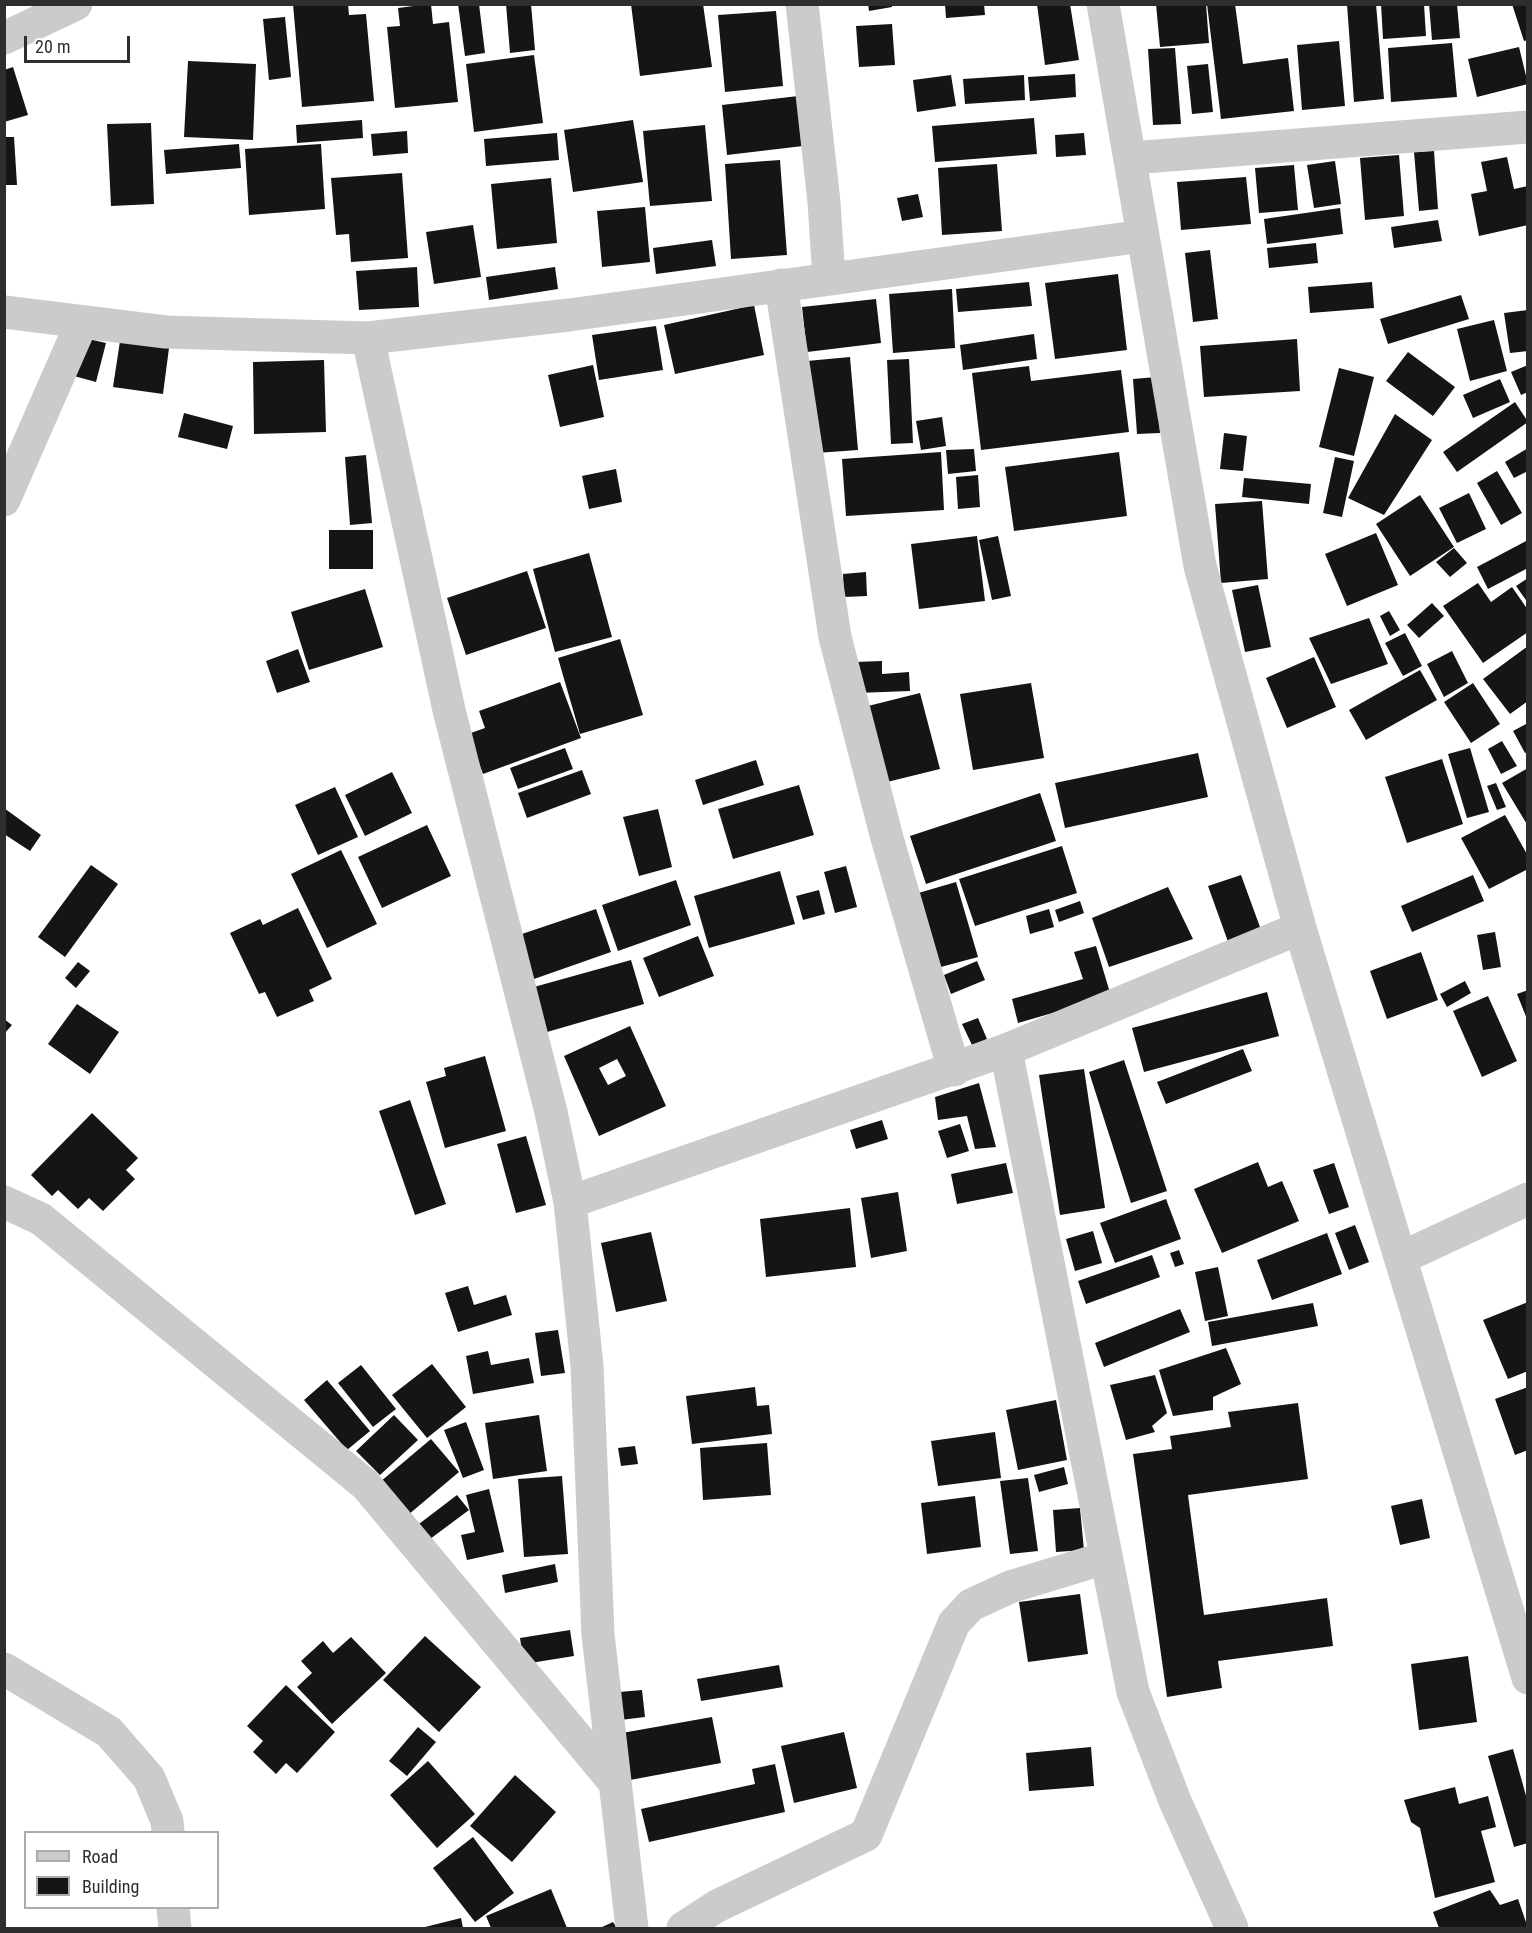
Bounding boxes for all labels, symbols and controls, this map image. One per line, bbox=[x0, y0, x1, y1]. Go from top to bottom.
scale bar bbox=[27, 24, 134, 62]
text: 20 m bbox=[35, 36, 70, 57]
legend bbox=[24, 1831, 219, 1909]
text: Road bbox=[82, 1846, 118, 1867]
text: Building bbox=[82, 1876, 139, 1897]

